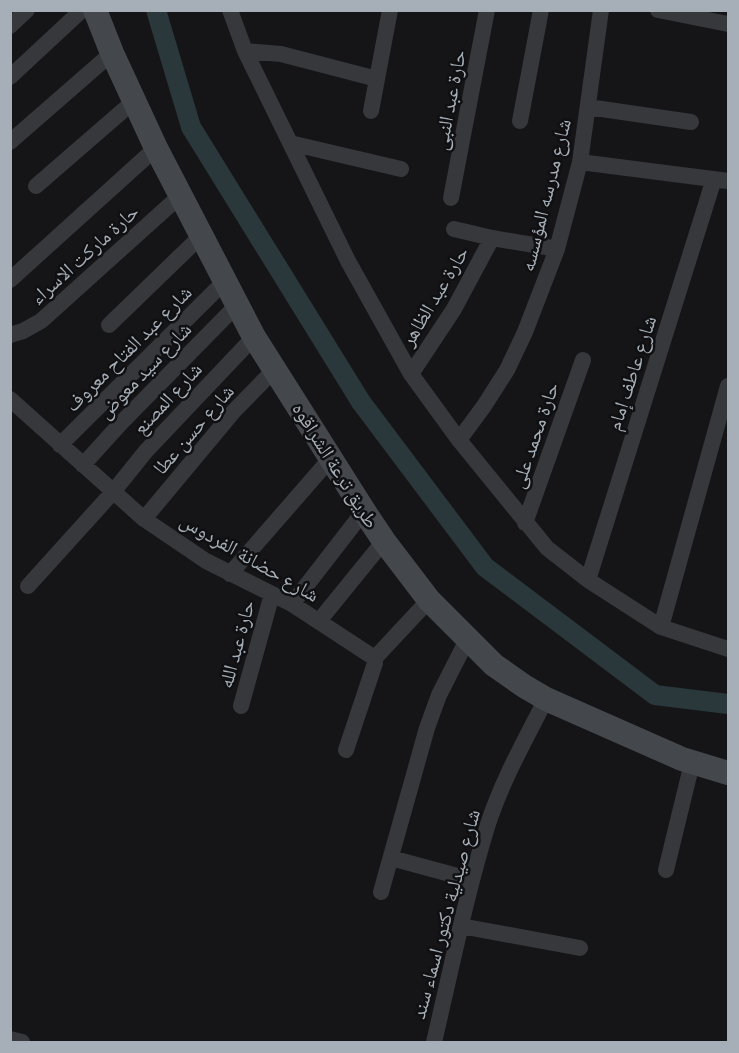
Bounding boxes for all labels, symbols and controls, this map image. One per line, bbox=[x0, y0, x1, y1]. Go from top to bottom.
street label: حارة عبد النبى bbox=[426, 47, 472, 152]
street label: شارع مدرسه المؤسسه bbox=[513, 116, 577, 274]
street label: حارة ماركت الاسراء bbox=[24, 198, 145, 310]
street label: حارة عبد الظاهر bbox=[393, 241, 475, 352]
street label: شارع عبد الفتاح معروف bbox=[59, 279, 197, 417]
street label: شارع عاطف إمام bbox=[600, 312, 663, 434]
street label: شارع سيد معوض bbox=[91, 316, 197, 424]
street label: شارع المصنع bbox=[126, 356, 208, 440]
street label: شارع حسن عطا bbox=[146, 378, 240, 480]
street label: حارة محمد على bbox=[503, 378, 565, 492]
street label: طريق ترعة الشراقوه bbox=[286, 397, 386, 533]
street label: شارع حضانة الفردوس bbox=[175, 506, 325, 608]
street label: حارة عبد الله bbox=[211, 597, 261, 691]
street label: شارع صيدلية دكتور اسماء سند bbox=[404, 806, 486, 1022]

